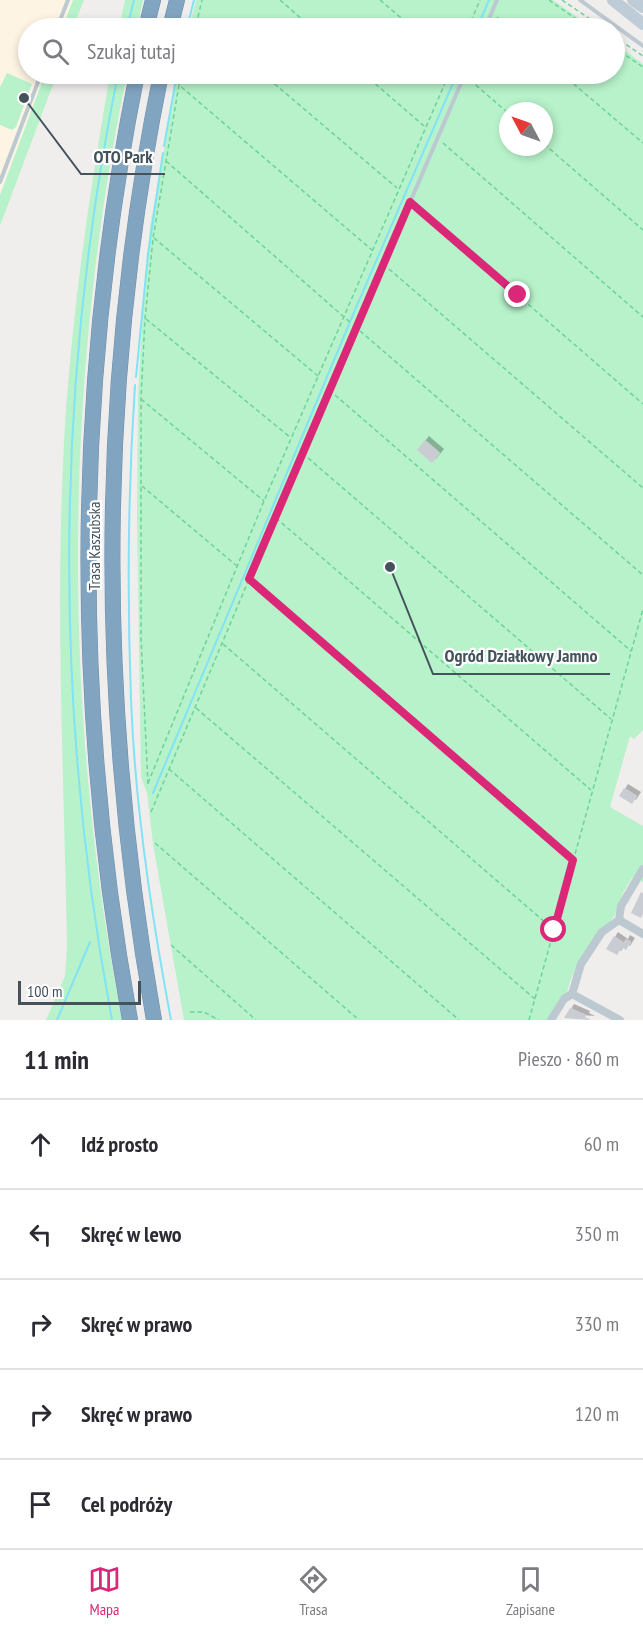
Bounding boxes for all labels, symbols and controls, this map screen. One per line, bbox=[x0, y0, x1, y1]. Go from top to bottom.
search box bbox=[18, 18, 625, 84]
icon: search bbox=[39, 35, 72, 68]
text: Szukaj tutaj bbox=[87, 37, 176, 65]
north arrow bbox=[499, 102, 553, 156]
callout: OTO Park bbox=[81, 138, 165, 174]
text: OTO Park bbox=[93, 145, 153, 168]
route end bbox=[504, 281, 530, 307]
street label: Trasa Kaszubska bbox=[84, 502, 104, 590]
callout: Ogród Działkowy Jamno bbox=[433, 638, 610, 674]
text: Ogród Działkowy Jamno bbox=[445, 644, 597, 667]
route start bbox=[540, 916, 566, 942]
scale bar bbox=[18, 978, 141, 1006]
text: 100 m bbox=[27, 981, 62, 1001]
text: 11 min bbox=[24, 1043, 89, 1076]
text: Pieszo · 860 m bbox=[518, 1046, 619, 1072]
icon: ahead bbox=[24, 1128, 57, 1161]
text: Idź prosto bbox=[81, 1130, 158, 1158]
text: 60 m bbox=[584, 1131, 619, 1157]
icon: left bbox=[24, 1218, 57, 1251]
text: Skręć w lewo bbox=[81, 1220, 182, 1248]
text: 350 m bbox=[575, 1221, 619, 1247]
icon: right bbox=[24, 1308, 57, 1341]
text: Skręć w prawo bbox=[81, 1310, 192, 1338]
text: 330 m bbox=[575, 1311, 619, 1337]
icon: right bbox=[24, 1398, 57, 1431]
text: Skręć w prawo bbox=[81, 1400, 192, 1428]
text: 120 m bbox=[575, 1401, 619, 1427]
icon: arrive bbox=[24, 1488, 57, 1521]
text: Cel podróży bbox=[81, 1490, 172, 1518]
tab: Mapa bbox=[88, 1563, 121, 1619]
tab: Trasa bbox=[297, 1563, 330, 1619]
tab: Zapisane bbox=[506, 1563, 555, 1619]

